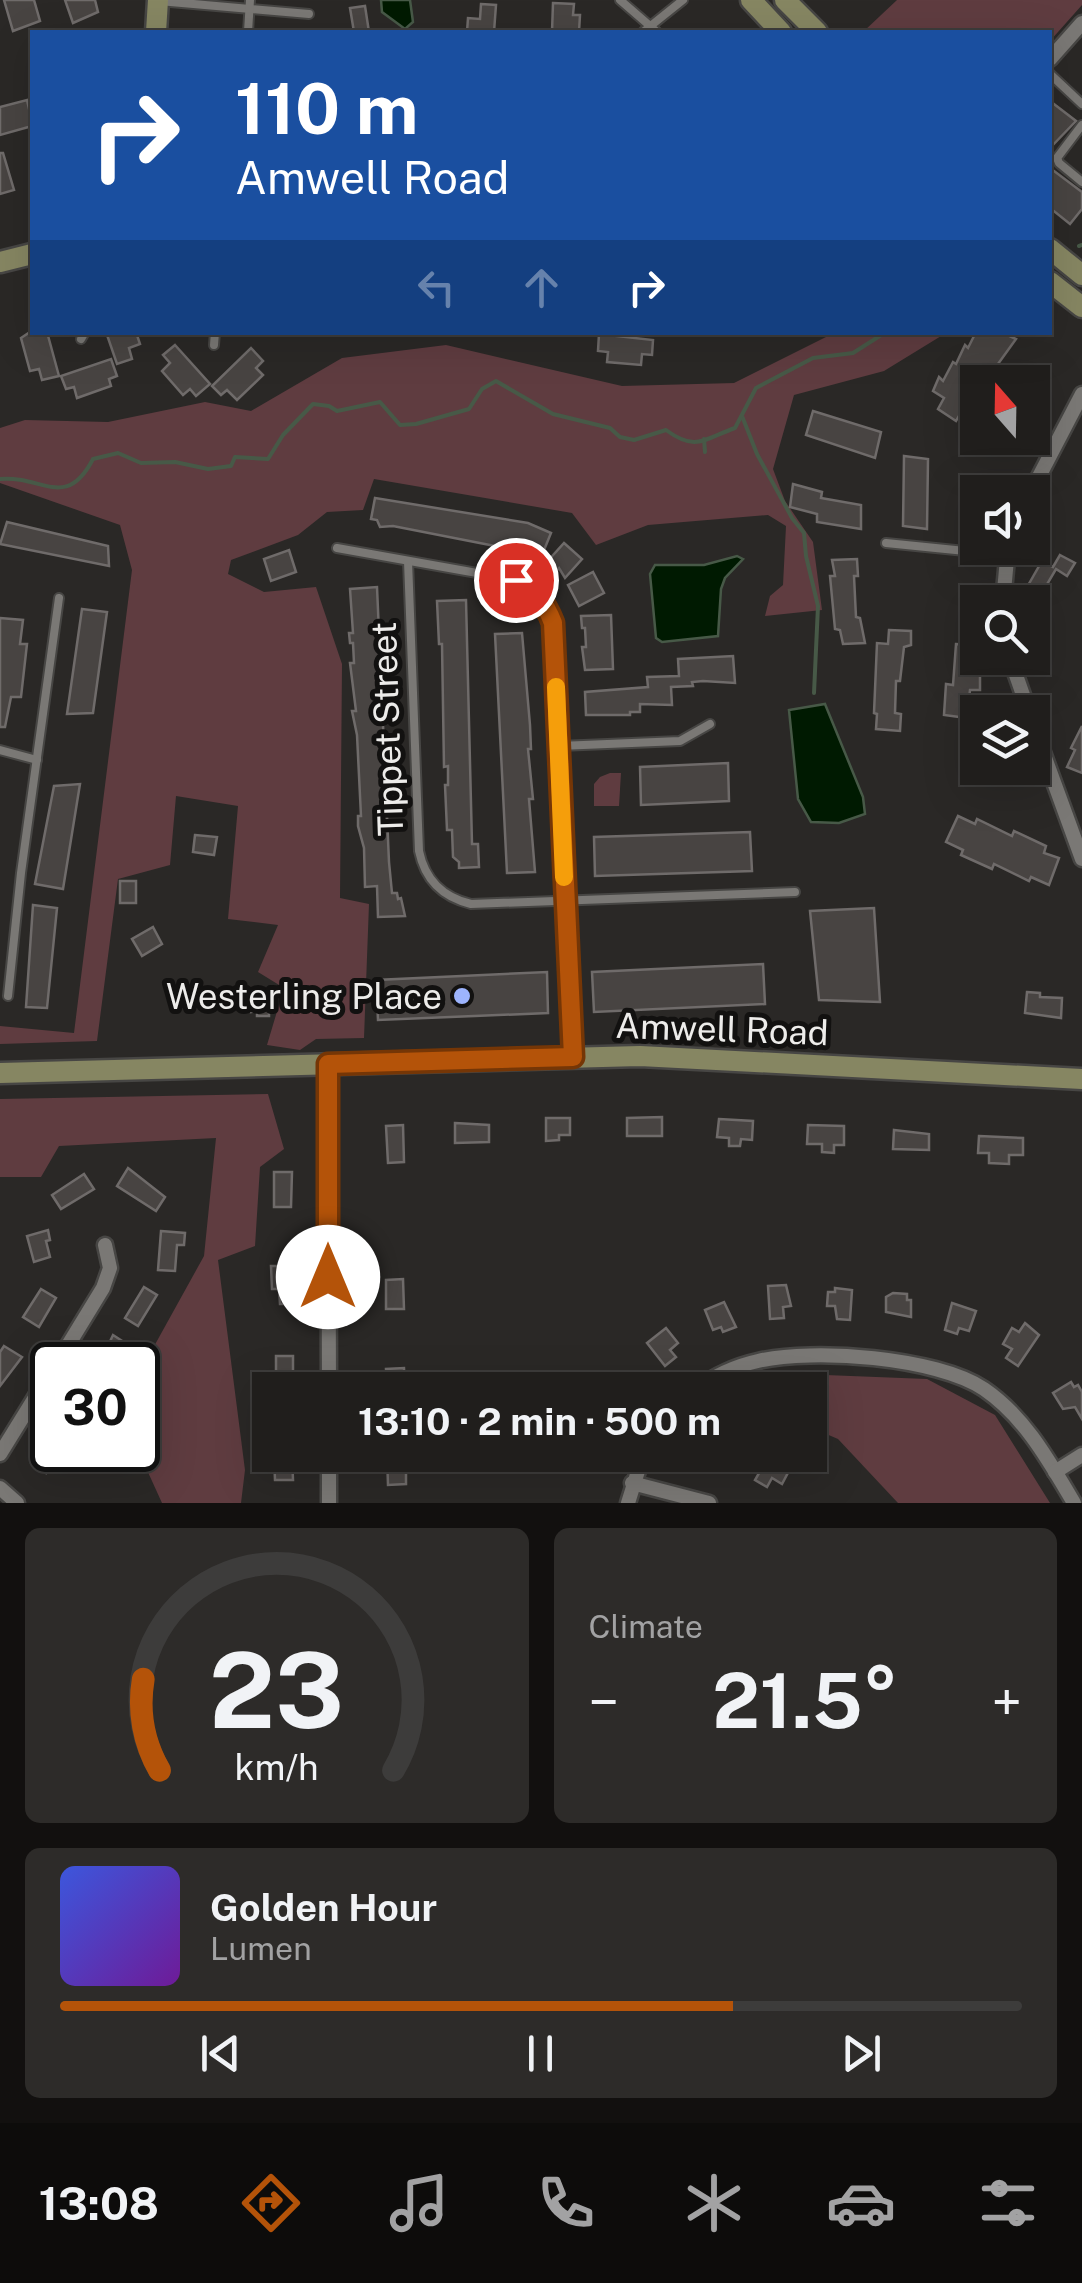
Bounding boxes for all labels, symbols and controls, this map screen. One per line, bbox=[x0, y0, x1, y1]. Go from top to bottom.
text: 110 m bbox=[235, 67, 419, 150]
icon: right bbox=[70, 70, 200, 200]
text: Amwell Road bbox=[235, 151, 509, 204]
icon: left bbox=[409, 260, 464, 315]
icon: ahead bbox=[514, 260, 569, 315]
icon: right bbox=[619, 260, 674, 315]
north arrow bbox=[960, 365, 1050, 455]
map controls bbox=[960, 365, 1050, 785]
button: sound bbox=[960, 475, 1050, 565]
pin bbox=[474, 538, 559, 623]
icon: arrive bbox=[489, 553, 544, 608]
button: search bbox=[960, 585, 1050, 675]
street label: Tippet Street bbox=[363, 621, 411, 837]
button: layers bbox=[960, 695, 1050, 785]
place label: Westerling Place bbox=[166, 976, 442, 1017]
marker: Westerling Place bbox=[451, 985, 473, 1007]
street label: Amwell Road bbox=[615, 1005, 829, 1053]
position arrow bbox=[276, 1225, 380, 1329]
speed limit sign: 30 bbox=[30, 1342, 160, 1472]
text: 13:10 · 2 min · 500 m bbox=[358, 1399, 721, 1444]
text: Climate bbox=[589, 1608, 703, 1645]
text: 23 bbox=[209, 1629, 344, 1751]
text: 21.5° bbox=[712, 1657, 898, 1745]
text: − bbox=[589, 1670, 619, 1734]
text: + bbox=[992, 1670, 1022, 1734]
text: km/h bbox=[235, 1746, 319, 1788]
text: Golden Hour bbox=[210, 1885, 437, 1930]
text: Lumen bbox=[210, 1930, 312, 1967]
icon: previous bbox=[193, 2026, 248, 2081]
icon: pause bbox=[513, 2026, 568, 2081]
icon: next bbox=[834, 2026, 889, 2081]
icon: directions bbox=[236, 2168, 306, 2238]
icon: music bbox=[384, 2168, 454, 2238]
icon: phone bbox=[531, 2168, 601, 2238]
icon: climate bbox=[679, 2168, 749, 2238]
icon: car bbox=[826, 2168, 896, 2238]
icon: filters bbox=[973, 2168, 1043, 2238]
text: 13:08 bbox=[39, 2177, 159, 2230]

